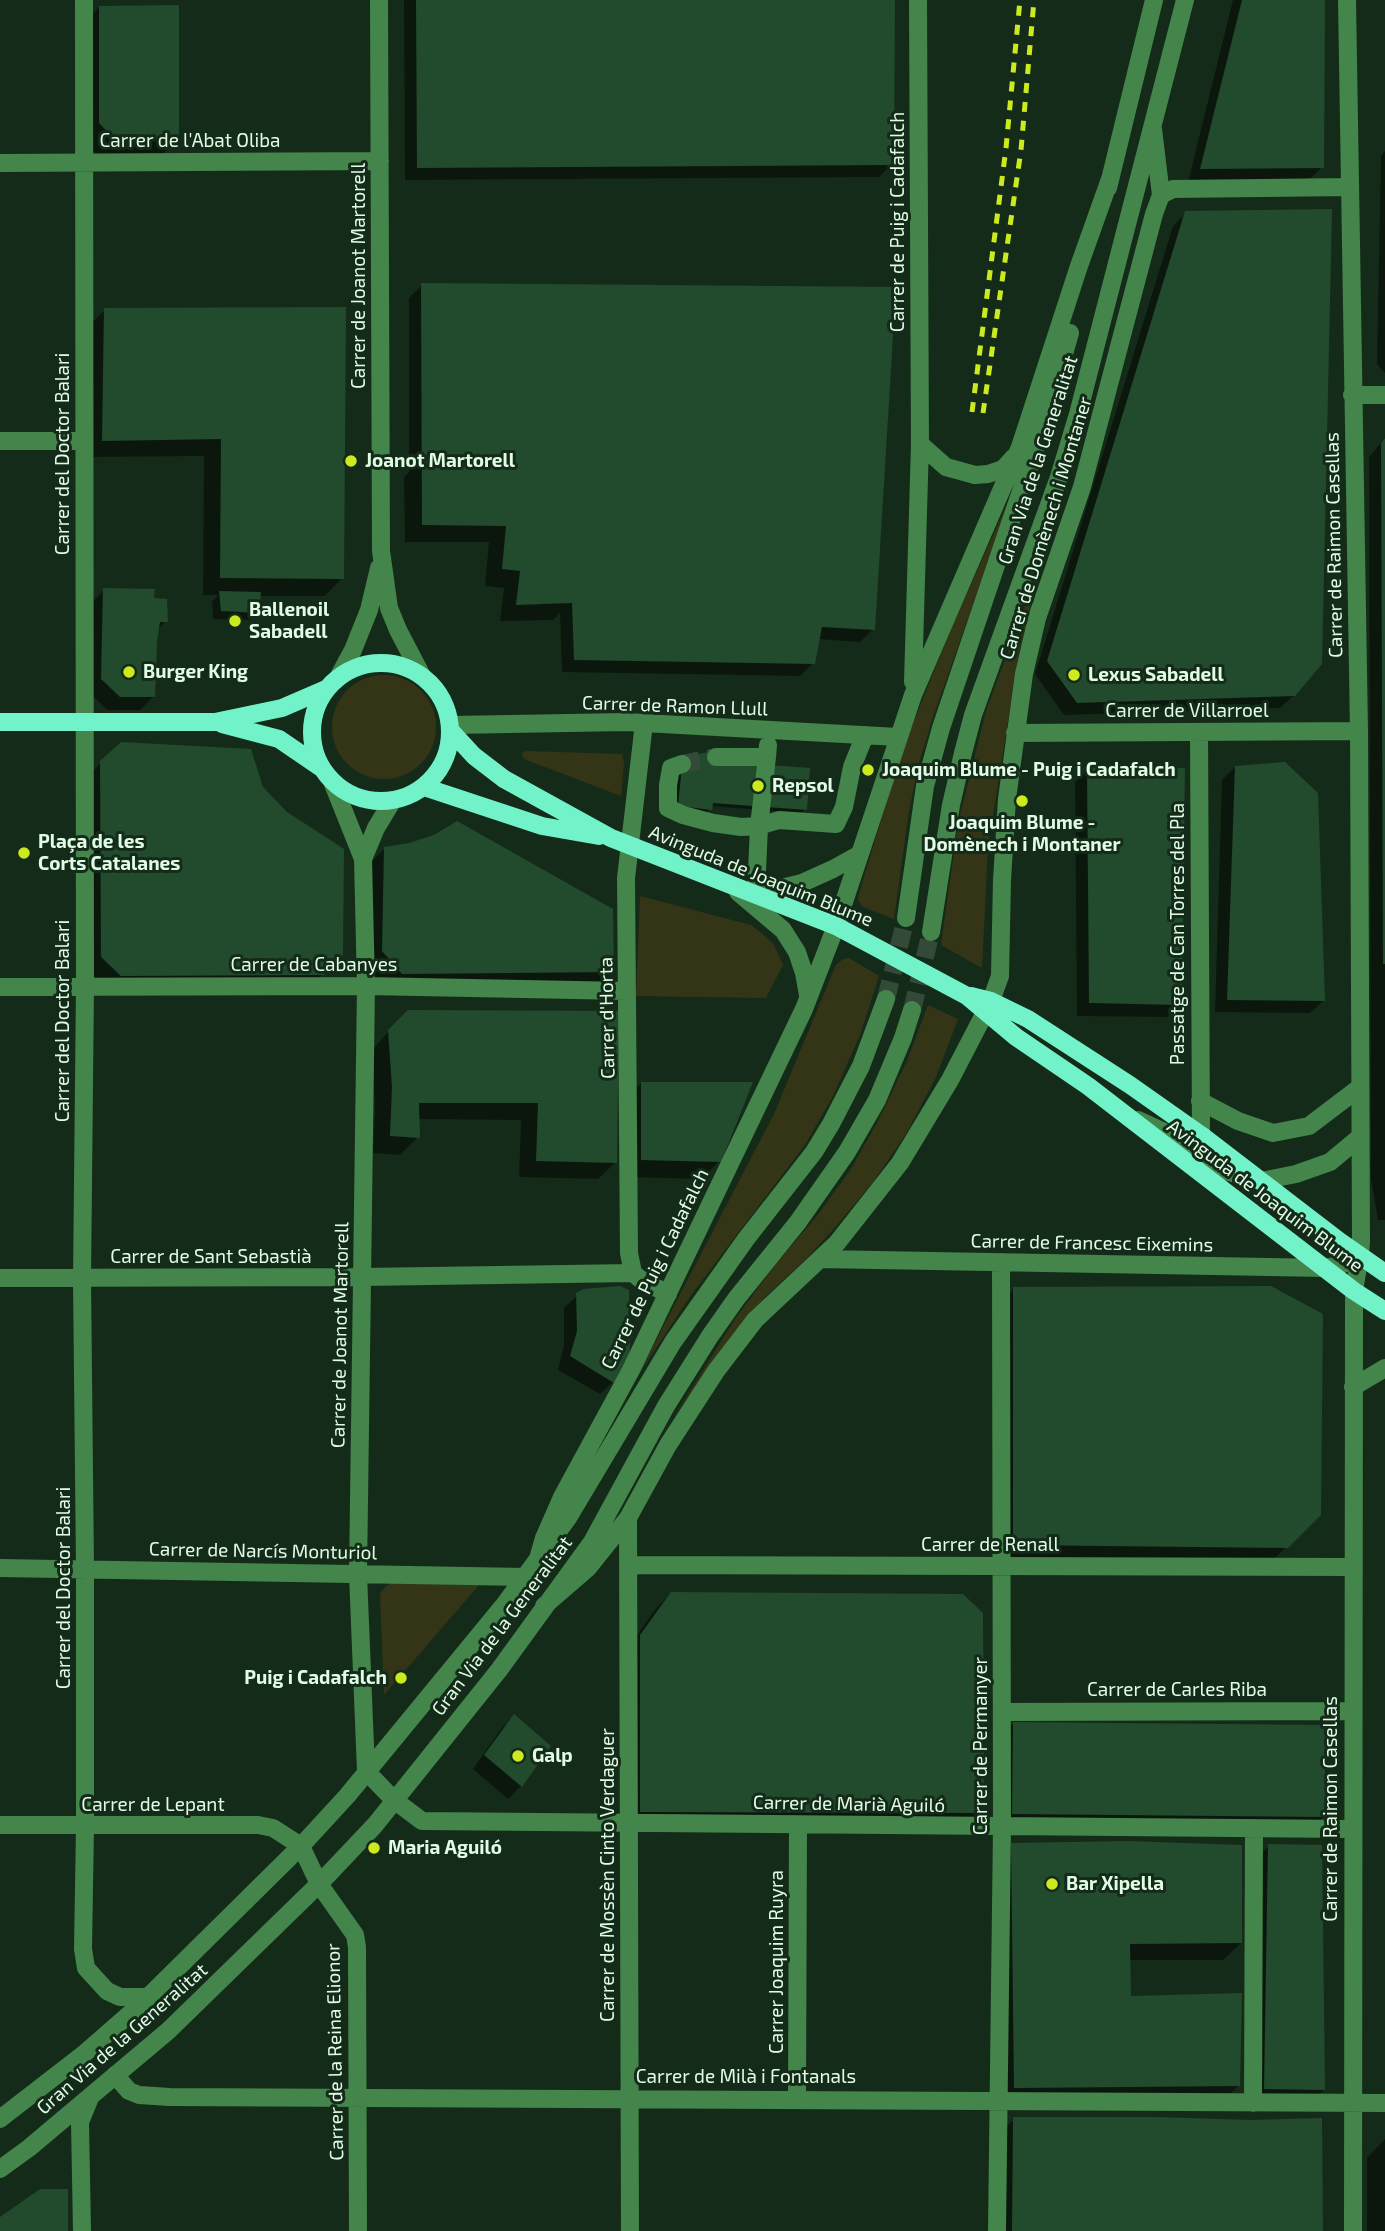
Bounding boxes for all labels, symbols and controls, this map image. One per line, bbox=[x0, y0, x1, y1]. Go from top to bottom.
street label: Carrer de Puig i Cadafalch bbox=[887, 112, 909, 332]
street label: Carrer de l'Abat Oliba bbox=[99, 130, 281, 152]
street label: Carrer de Joanot Martorell bbox=[348, 163, 370, 389]
street label: Carrer del Doctor Balari bbox=[52, 353, 74, 555]
street label: Gran Via de la Generalitat bbox=[993, 353, 1083, 567]
street label: Carrer de Domènech i Montaner bbox=[995, 394, 1097, 662]
street label: Carrer de Raimon Casellas bbox=[1321, 432, 1347, 658]
place label: Joanot Martorell bbox=[365, 450, 515, 472]
marker: Joanot Martorell bbox=[343, 453, 359, 469]
place label: Ballenoil Sabadell bbox=[249, 599, 329, 643]
marker: Ballenoil Sabadell bbox=[227, 613, 243, 629]
place label: Burger King bbox=[143, 661, 248, 683]
marker: Burger King bbox=[121, 664, 137, 680]
place label: Lexus Sabadell bbox=[1088, 664, 1224, 686]
marker: Lexus Sabadell bbox=[1066, 667, 1082, 683]
street label: Carrer de Ramon Llull bbox=[582, 691, 768, 721]
street label: Carrer de Villarroel bbox=[1105, 700, 1269, 722]
place label: Joaquim Blume - Puig i Cadafalch bbox=[882, 759, 1176, 781]
marker: Joaquim Blume - Puig i Cadafalch bbox=[860, 762, 876, 778]
place label: Repsol bbox=[772, 775, 834, 797]
marker: Repsol bbox=[750, 778, 766, 794]
marker: Joaquim Blume - Domènech i Montaner bbox=[1014, 793, 1030, 809]
street label: Passatge de Can Torres del Pla bbox=[1167, 803, 1189, 1065]
place label: Joaquim Blume - Domènech i Montaner bbox=[923, 812, 1121, 856]
street label: Avinguda de Joaquim Blume bbox=[646, 821, 876, 931]
place label: Plaça de les Corts Catalanes bbox=[38, 831, 180, 875]
marker: Plaça de les Corts Catalanes bbox=[16, 845, 32, 861]
street label: Carrer del Doctor Balari bbox=[52, 920, 74, 1122]
street label: Carrer de Cabanyes bbox=[231, 954, 397, 976]
street label: Carrer d'Horta bbox=[595, 957, 619, 1079]
street label: Avinguda de Joaquim Blume bbox=[1162, 1115, 1368, 1277]
street label: Carrer de Puig i Cadafalch bbox=[596, 1165, 714, 1373]
street label: Carrer de Joanot Martorell bbox=[327, 1222, 353, 1448]
street label: Carrer de Francesc Eixemins bbox=[971, 1229, 1213, 1257]
street label: Carrer de Sant Sebastià bbox=[110, 1246, 312, 1268]
street label: Carrer del Doctor Balari bbox=[53, 1487, 75, 1689]
street label: Gran Via de la Generalitat bbox=[427, 1532, 577, 1720]
street label: Carrer de Renall bbox=[921, 1534, 1059, 1556]
street label: Carrer de Narcís Monturiol bbox=[149, 1538, 377, 1564]
street label: Carrer de Permanyer bbox=[970, 1657, 992, 1835]
place label: Puig i Cadafalch bbox=[244, 1667, 387, 1689]
marker: Puig i Cadafalch bbox=[393, 1670, 409, 1686]
street label: Carrer de Carles Riba bbox=[1087, 1679, 1267, 1701]
street label: Carrer de Raimon Casellas bbox=[1320, 1696, 1342, 1922]
street label: Carrer de Mossèn Cinto Verdaguer bbox=[597, 1728, 619, 2022]
place label: Galp bbox=[532, 1745, 573, 1767]
marker: Galp bbox=[510, 1748, 526, 1764]
street label: Carrer de Marià Aguiló bbox=[753, 1791, 945, 1817]
street label: Carrer de Lepant bbox=[81, 1794, 225, 1816]
place label: Maria Aguiló bbox=[388, 1837, 502, 1859]
marker: Maria Aguiló bbox=[366, 1840, 382, 1856]
street label: Carrer Joaquim Ruyra bbox=[766, 1870, 788, 2054]
place label: Bar Xipella bbox=[1066, 1873, 1164, 1895]
marker: Bar Xipella bbox=[1044, 1876, 1060, 1892]
street label: Carrer de la Reina Elionor bbox=[322, 1943, 348, 2161]
street label: Gran Via de la Generalitat bbox=[32, 1959, 212, 2119]
street label: Carrer de Milà i Fontanals bbox=[636, 2066, 856, 2088]

